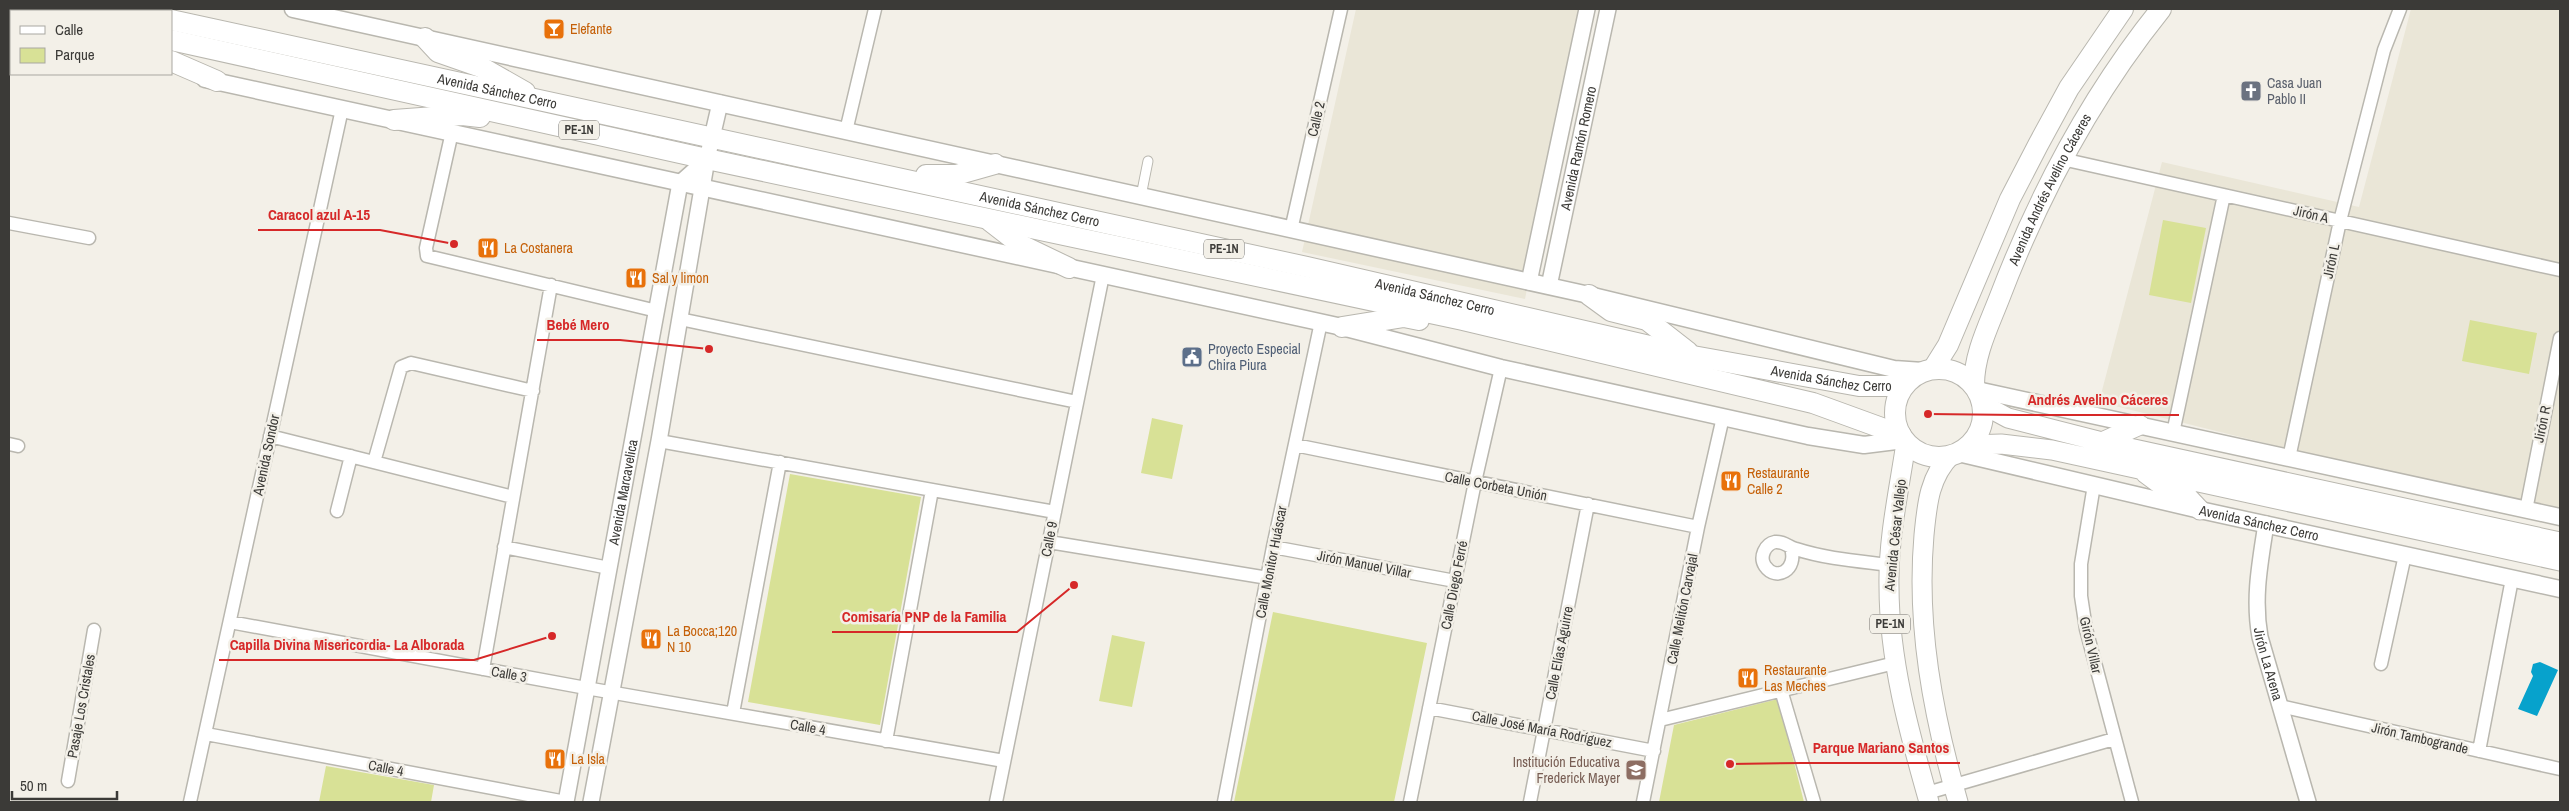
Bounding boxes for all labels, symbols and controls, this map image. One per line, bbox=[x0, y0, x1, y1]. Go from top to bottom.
legend bbox=[10, 10, 172, 75]
bar icon: Elefante bbox=[542, 17, 566, 41]
text: Calle bbox=[55, 19, 83, 40]
place label: Elefante bbox=[570, 20, 612, 38]
text: Parque bbox=[55, 44, 95, 65]
street label: Avenida Sánchez Cerro bbox=[435, 69, 559, 113]
place label: Casa Juan Pablo II bbox=[2267, 74, 2322, 108]
church icon: Casa Juan Pablo II bbox=[2239, 79, 2263, 103]
street label: Avenida Ramón Romero bbox=[1556, 84, 1600, 213]
street label: Calle 2 bbox=[1303, 100, 1329, 138]
street label: Avenida Andrés Avelino Cáceres bbox=[2004, 110, 2095, 269]
road number: PE-1N bbox=[559, 120, 599, 140]
street label: Avenida Sánchez Cerro bbox=[977, 187, 1101, 231]
callout: Caracol azul A-15 bbox=[258, 200, 380, 230]
street label: Jirón A bbox=[2292, 201, 2331, 227]
text: Caracol azul A-15 bbox=[268, 204, 370, 225]
restaurant icon: La Costanera bbox=[476, 236, 500, 260]
place label: La Costanera bbox=[504, 239, 574, 257]
road number: PE-1N bbox=[1204, 240, 1244, 258]
street label: Jirón L bbox=[2319, 241, 2344, 280]
restaurant icon: Sal y limon bbox=[624, 266, 648, 290]
place label: Sal y limon bbox=[652, 269, 709, 287]
street label: Avenida Sánchez Cerro bbox=[1373, 274, 1496, 319]
callout: Bebé Mero bbox=[537, 310, 620, 340]
text: Bebé Mero bbox=[547, 314, 609, 335]
place label: Proyecto Especial Chira Piura bbox=[1208, 340, 1301, 374]
public building icon: Proyecto Especial Chira Piura bbox=[1180, 345, 1204, 369]
street label: Avenida Sánchez Cerro bbox=[1769, 361, 1892, 395]
callout: Andrés Avelino Cáceres bbox=[2018, 385, 2179, 415]
text: Andrés Avelino Cáceres bbox=[2028, 389, 2168, 410]
street label: Jirón R bbox=[2529, 404, 2555, 444]
street label: Avenida Sondor bbox=[248, 413, 283, 498]
street label: Avenida Marcavelica bbox=[604, 437, 642, 548]
place label: Restaurante Calle 2 bbox=[1747, 464, 1810, 498]
street label: Calle Corbeta Unión bbox=[1443, 467, 1549, 505]
restaurant icon: Restaurante Calle 2 bbox=[1719, 469, 1743, 493]
street label: Avenida César Vallejo bbox=[1880, 478, 1910, 593]
street label: Avenida Sánchez Cerro bbox=[2197, 501, 2320, 545]
street label: Calle Monitor Huáscar bbox=[1251, 504, 1291, 620]
street label: Calle 9 bbox=[1037, 520, 1061, 558]
street label: Calle Diego Ferré bbox=[1437, 539, 1471, 631]
street label: Jirón Manuel Villar bbox=[1315, 546, 1413, 582]
street label: Calle Melitón Carvajal bbox=[1662, 552, 1702, 666]
callout: Comisaría PNP de la Familia bbox=[832, 602, 1017, 632]
street label: Calle Elías Aguirre bbox=[1541, 605, 1577, 701]
text: Comisaría PNP de la Familia bbox=[842, 606, 1006, 627]
road number: PE-1N bbox=[1870, 614, 1910, 634]
street label: Girón Villar bbox=[2076, 615, 2106, 675]
place label: La Bocca;120 N 10 bbox=[667, 622, 737, 656]
restaurant icon: La Bocca;120 N 10 bbox=[639, 627, 663, 651]
street label: Jirón La Arena bbox=[2250, 627, 2287, 703]
callout: Capilla Divina Misericordia- La Alborada bbox=[219, 630, 474, 660]
text: Capilla Divina Misericordia- La Alborada bbox=[230, 634, 465, 655]
street label: Pasaje Los Cristales bbox=[63, 652, 99, 759]
place label: Restaurante Las Meches bbox=[1764, 661, 1827, 695]
street label: Calle 3 bbox=[490, 662, 528, 686]
restaurant icon: Restaurante Las Meches bbox=[1736, 666, 1760, 690]
street label: Calle José María Rodríguez bbox=[1470, 707, 1614, 751]
street label: Calle 4 bbox=[789, 715, 828, 739]
street label: Jirón Tambogrande bbox=[2370, 718, 2470, 758]
callout: Parque Mariano Santos bbox=[1803, 733, 1960, 763]
text: Parque Mariano Santos bbox=[1813, 737, 1950, 758]
restaurant icon: La Isla bbox=[543, 747, 567, 771]
place label: La Isla bbox=[571, 750, 605, 768]
place label: Institución Educativa Frederick Mayer bbox=[1513, 753, 1621, 787]
street label: Calle 4 bbox=[367, 756, 406, 780]
school or university icon: Institución Educativa Frederick Mayer bbox=[1624, 758, 1648, 782]
scale bar bbox=[12, 768, 118, 800]
text: 50 m bbox=[20, 775, 47, 796]

